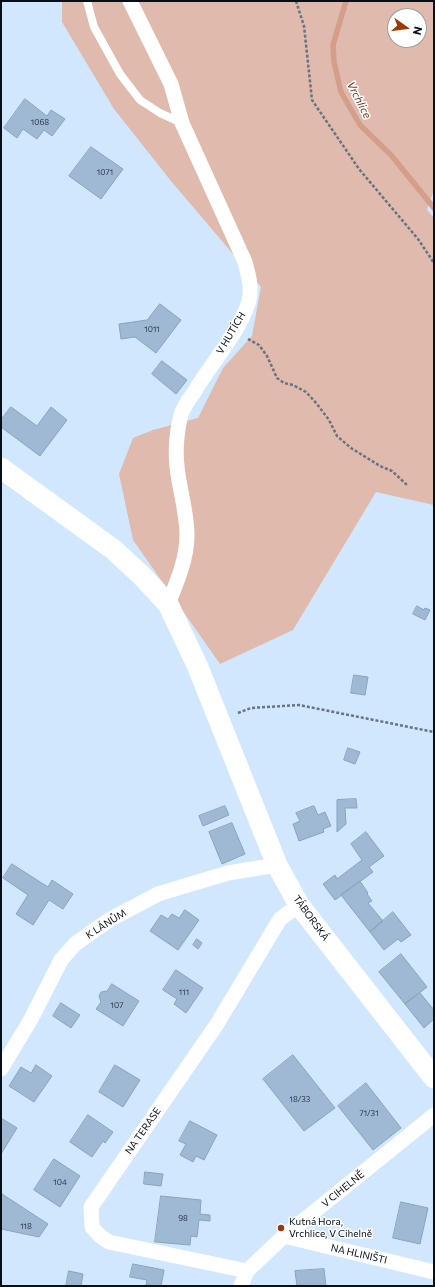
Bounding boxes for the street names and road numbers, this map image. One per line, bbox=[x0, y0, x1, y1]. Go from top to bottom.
street label: V HUTÍCH bbox=[214, 310, 248, 356]
street label: TÁBORSKÁ bbox=[290, 893, 332, 943]
street label: K LÁNŮM bbox=[84, 907, 128, 941]
street label: NA TERASE bbox=[123, 1105, 163, 1157]
street label: V CIHELNĚ bbox=[319, 1168, 367, 1210]
street label: NA HLINIŠTI bbox=[330, 1242, 388, 1266]

